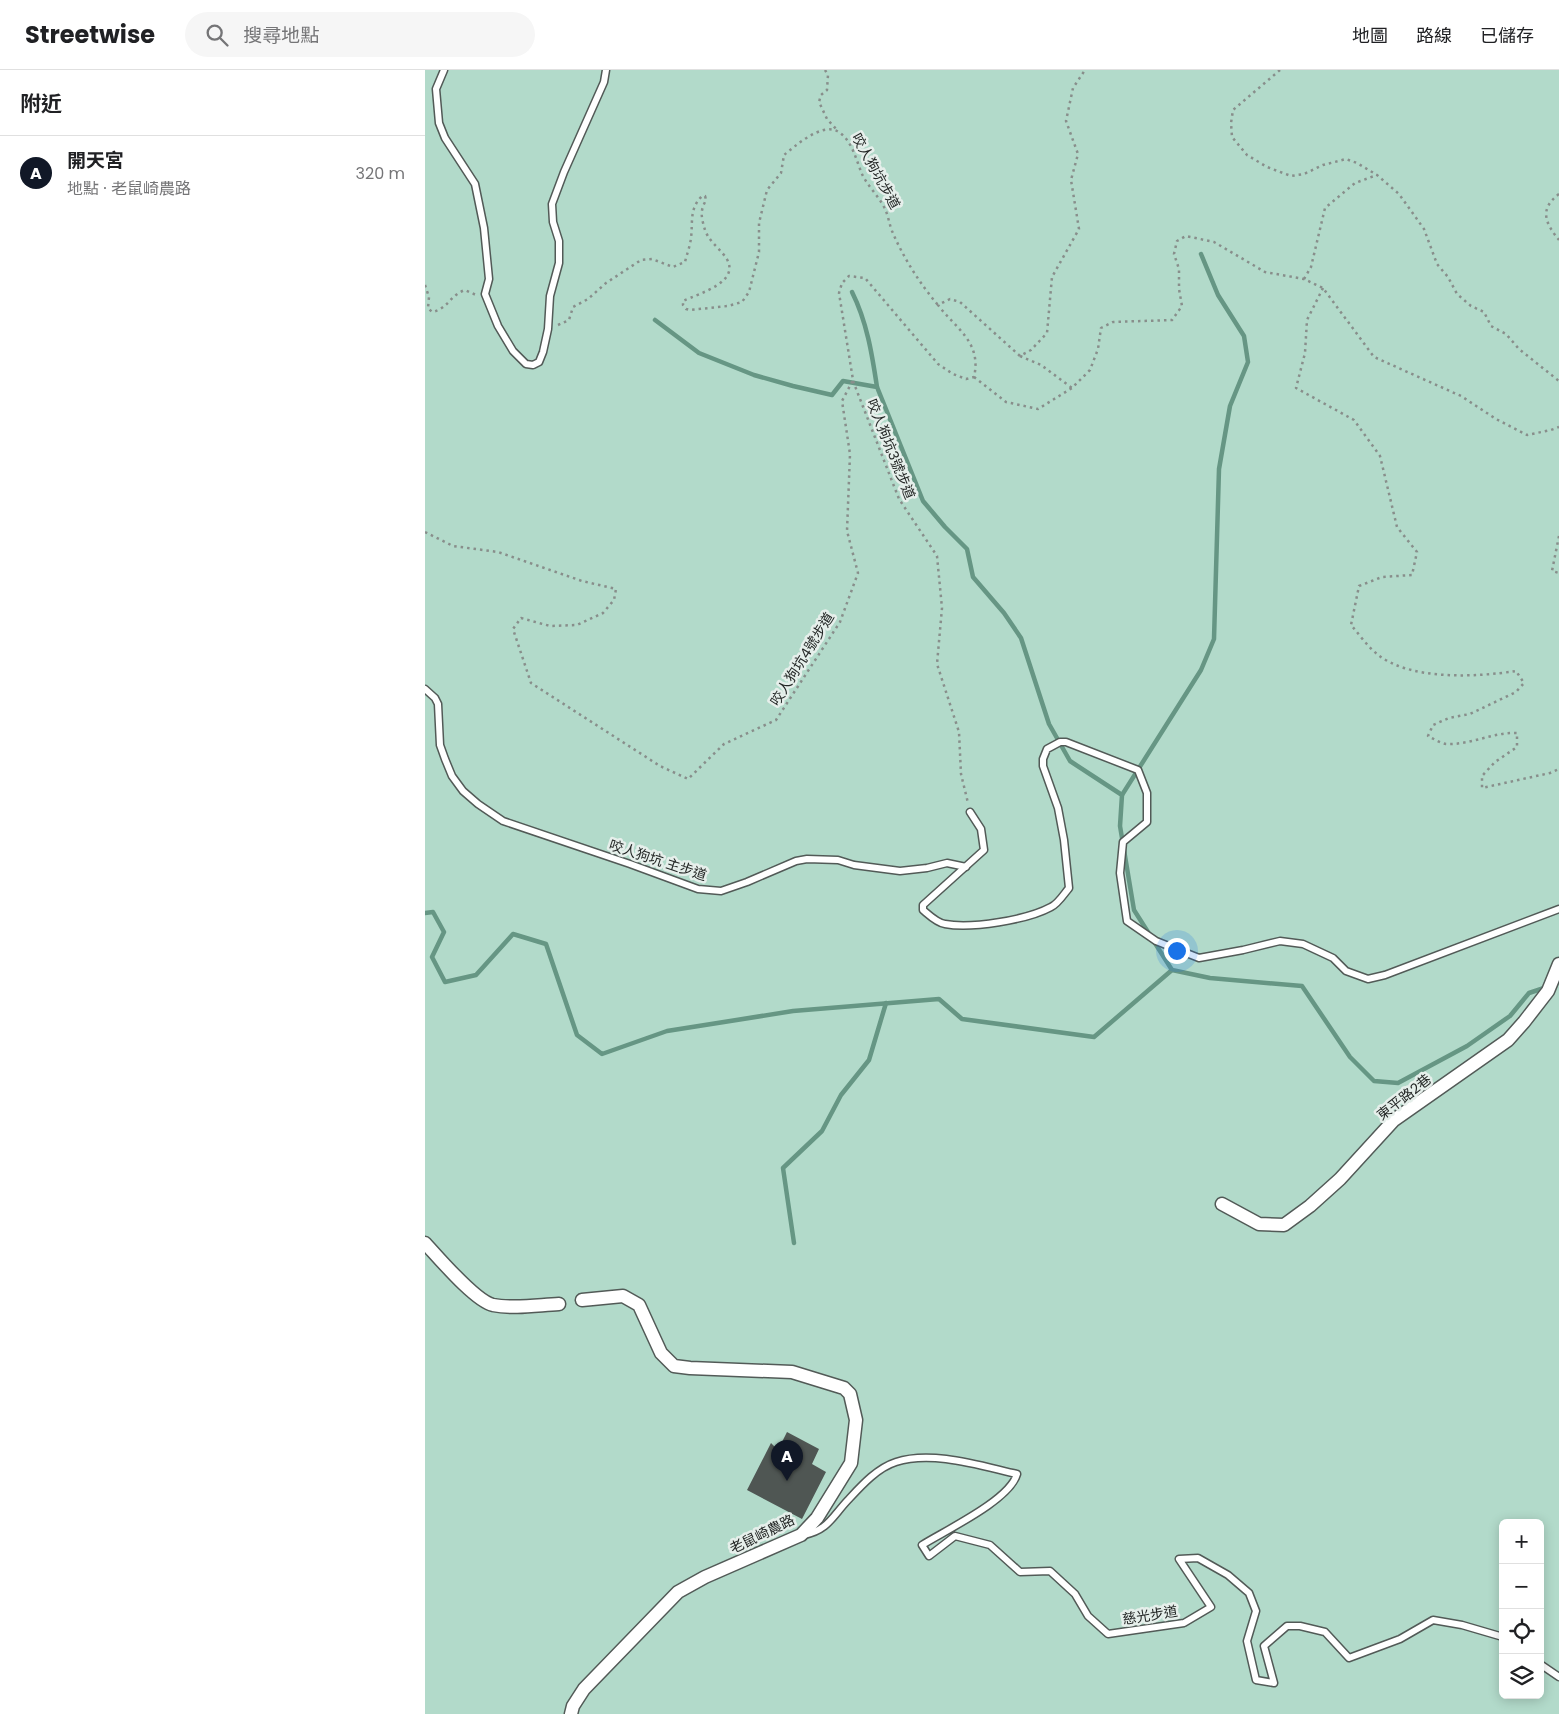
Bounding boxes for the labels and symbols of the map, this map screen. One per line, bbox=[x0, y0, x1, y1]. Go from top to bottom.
street label: 咬人狗坑步道 bbox=[847, 129, 905, 213]
street label: 咬人狗坑3號步道 bbox=[862, 396, 920, 502]
street label: 咬人狗坑4號步道 bbox=[765, 608, 839, 710]
street label: 咬人狗坑 主步道 bbox=[607, 835, 709, 885]
your location bbox=[1164, 938, 1190, 964]
street label: 東平路2巷 bbox=[1373, 1069, 1435, 1125]
pin: A bbox=[771, 1440, 803, 1481]
street label: 老鼠崎農路 bbox=[726, 1510, 798, 1558]
street label: 慈光步道 bbox=[1121, 1601, 1179, 1629]

